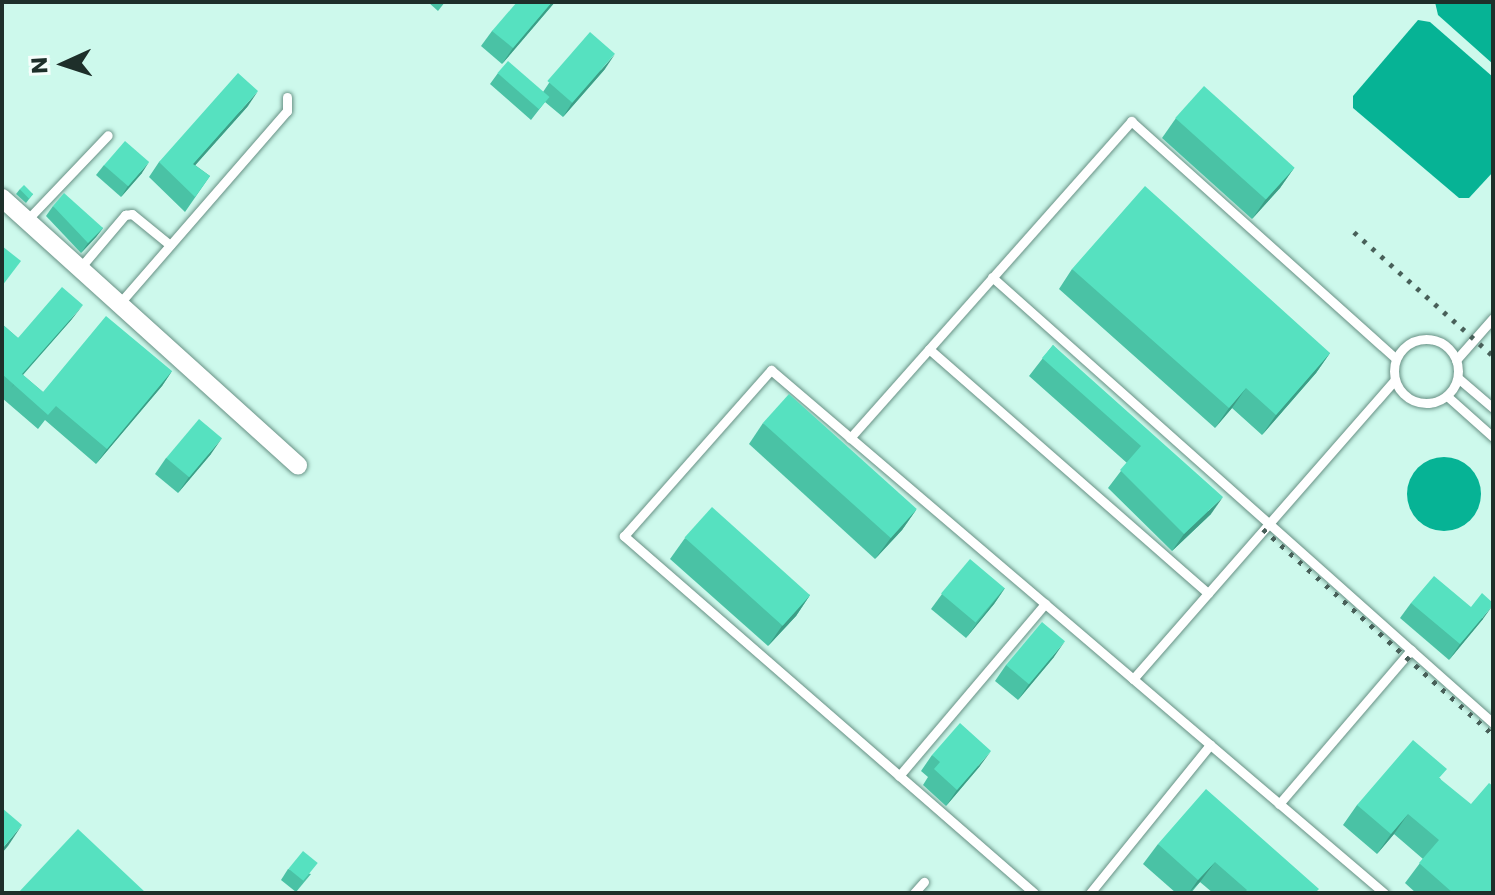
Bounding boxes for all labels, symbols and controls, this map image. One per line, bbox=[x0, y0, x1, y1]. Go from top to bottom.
north arrow bbox=[24, 24, 104, 104]
text: N bbox=[24, 56, 55, 74]

